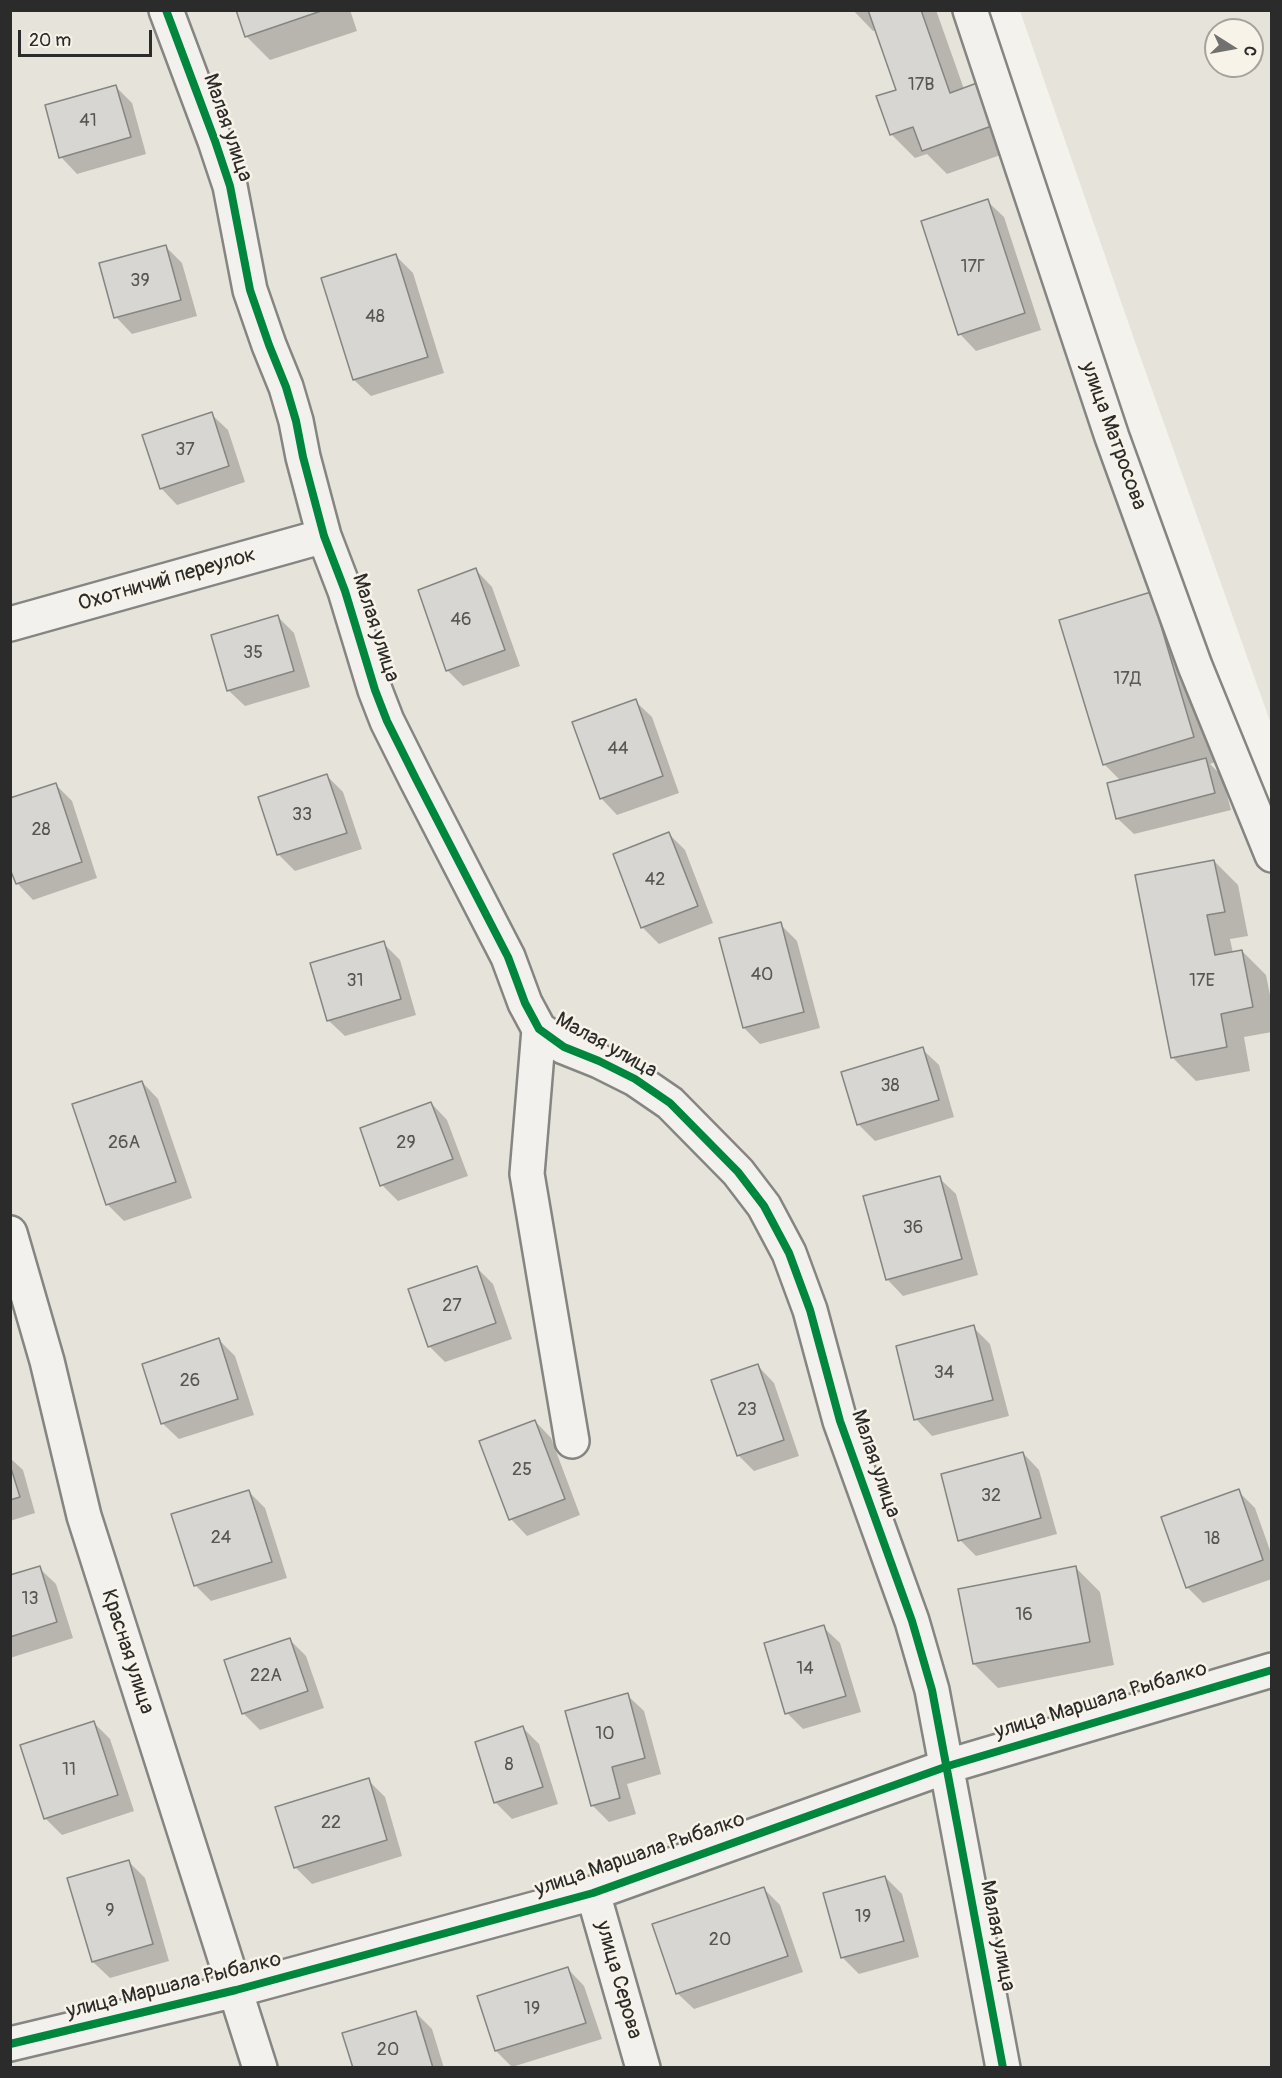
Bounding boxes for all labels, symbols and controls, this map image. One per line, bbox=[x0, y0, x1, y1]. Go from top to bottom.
scale bar bbox=[21, 18, 154, 56]
north arrow bbox=[1204, 18, 1264, 78]
text: 20 m bbox=[29, 29, 71, 52]
text: С bbox=[1239, 44, 1260, 58]
street label: Малая улица bbox=[197, 71, 257, 185]
house number: 17В bbox=[908, 74, 934, 96]
house number: 41 bbox=[79, 110, 97, 132]
house number: 17Г bbox=[960, 256, 986, 278]
house number: 39 bbox=[130, 270, 150, 292]
house number: 48 bbox=[365, 306, 385, 328]
street label: улица Матросова bbox=[1075, 359, 1151, 513]
house number: 37 bbox=[175, 439, 195, 461]
street label: Охотничий переулок bbox=[75, 543, 259, 617]
street label: Малая улица bbox=[346, 571, 404, 685]
house number: 46 bbox=[451, 609, 471, 631]
house number: 35 bbox=[243, 642, 263, 664]
house number: 17Д bbox=[1113, 668, 1141, 690]
house number: 44 bbox=[608, 738, 628, 760]
house number: 33 bbox=[292, 804, 312, 826]
house number: 28 bbox=[31, 819, 51, 841]
house number: 42 bbox=[645, 869, 665, 891]
house number: 40 bbox=[751, 964, 773, 986]
house number: 31 bbox=[346, 970, 364, 992]
house number: 17Е bbox=[1189, 970, 1215, 992]
street label: Малая улица bbox=[551, 1008, 661, 1084]
house number: 38 bbox=[880, 1075, 900, 1097]
house number: 26А bbox=[108, 1132, 140, 1154]
house number: 29 bbox=[396, 1132, 416, 1154]
house number: 36 bbox=[903, 1217, 923, 1239]
house number: 27 bbox=[442, 1295, 462, 1317]
house number: 34 bbox=[934, 1362, 954, 1384]
house number: 26 bbox=[180, 1370, 200, 1392]
house number: 23 bbox=[737, 1399, 757, 1421]
street label: Малая улица bbox=[845, 1407, 905, 1521]
house number: 25 bbox=[512, 1459, 532, 1481]
house number: 32 bbox=[981, 1485, 1001, 1507]
house number: 24 bbox=[211, 1527, 231, 1549]
house number: 18 bbox=[1204, 1528, 1220, 1550]
street label: Красная улица bbox=[95, 1587, 159, 1717]
house number: 13 bbox=[21, 1588, 39, 1610]
house number: 16 bbox=[1015, 1604, 1033, 1626]
street label: улица Маршала Рыбалко bbox=[992, 1657, 1210, 1745]
house number: 14 bbox=[796, 1658, 814, 1680]
house number: 22А bbox=[250, 1665, 282, 1687]
house number: 10 bbox=[595, 1723, 615, 1745]
house number: 8 bbox=[504, 1754, 514, 1776]
house number: 11 bbox=[62, 1759, 76, 1781]
street label: улица Маршала Рыбалко bbox=[532, 1807, 748, 1903]
house number: 22 bbox=[321, 1812, 341, 1834]
street label: Малая улица bbox=[974, 1878, 1020, 1994]
house number: 9 bbox=[105, 1900, 115, 1922]
house number: 19 bbox=[855, 1906, 871, 1928]
street label: улица Серова bbox=[589, 1918, 647, 2042]
house number: 20 bbox=[709, 1929, 731, 1951]
street label: улица Маршала Рыбалко bbox=[64, 1947, 284, 2025]
house number: 19 bbox=[524, 1998, 540, 2020]
house number: 20 bbox=[377, 2039, 399, 2061]

